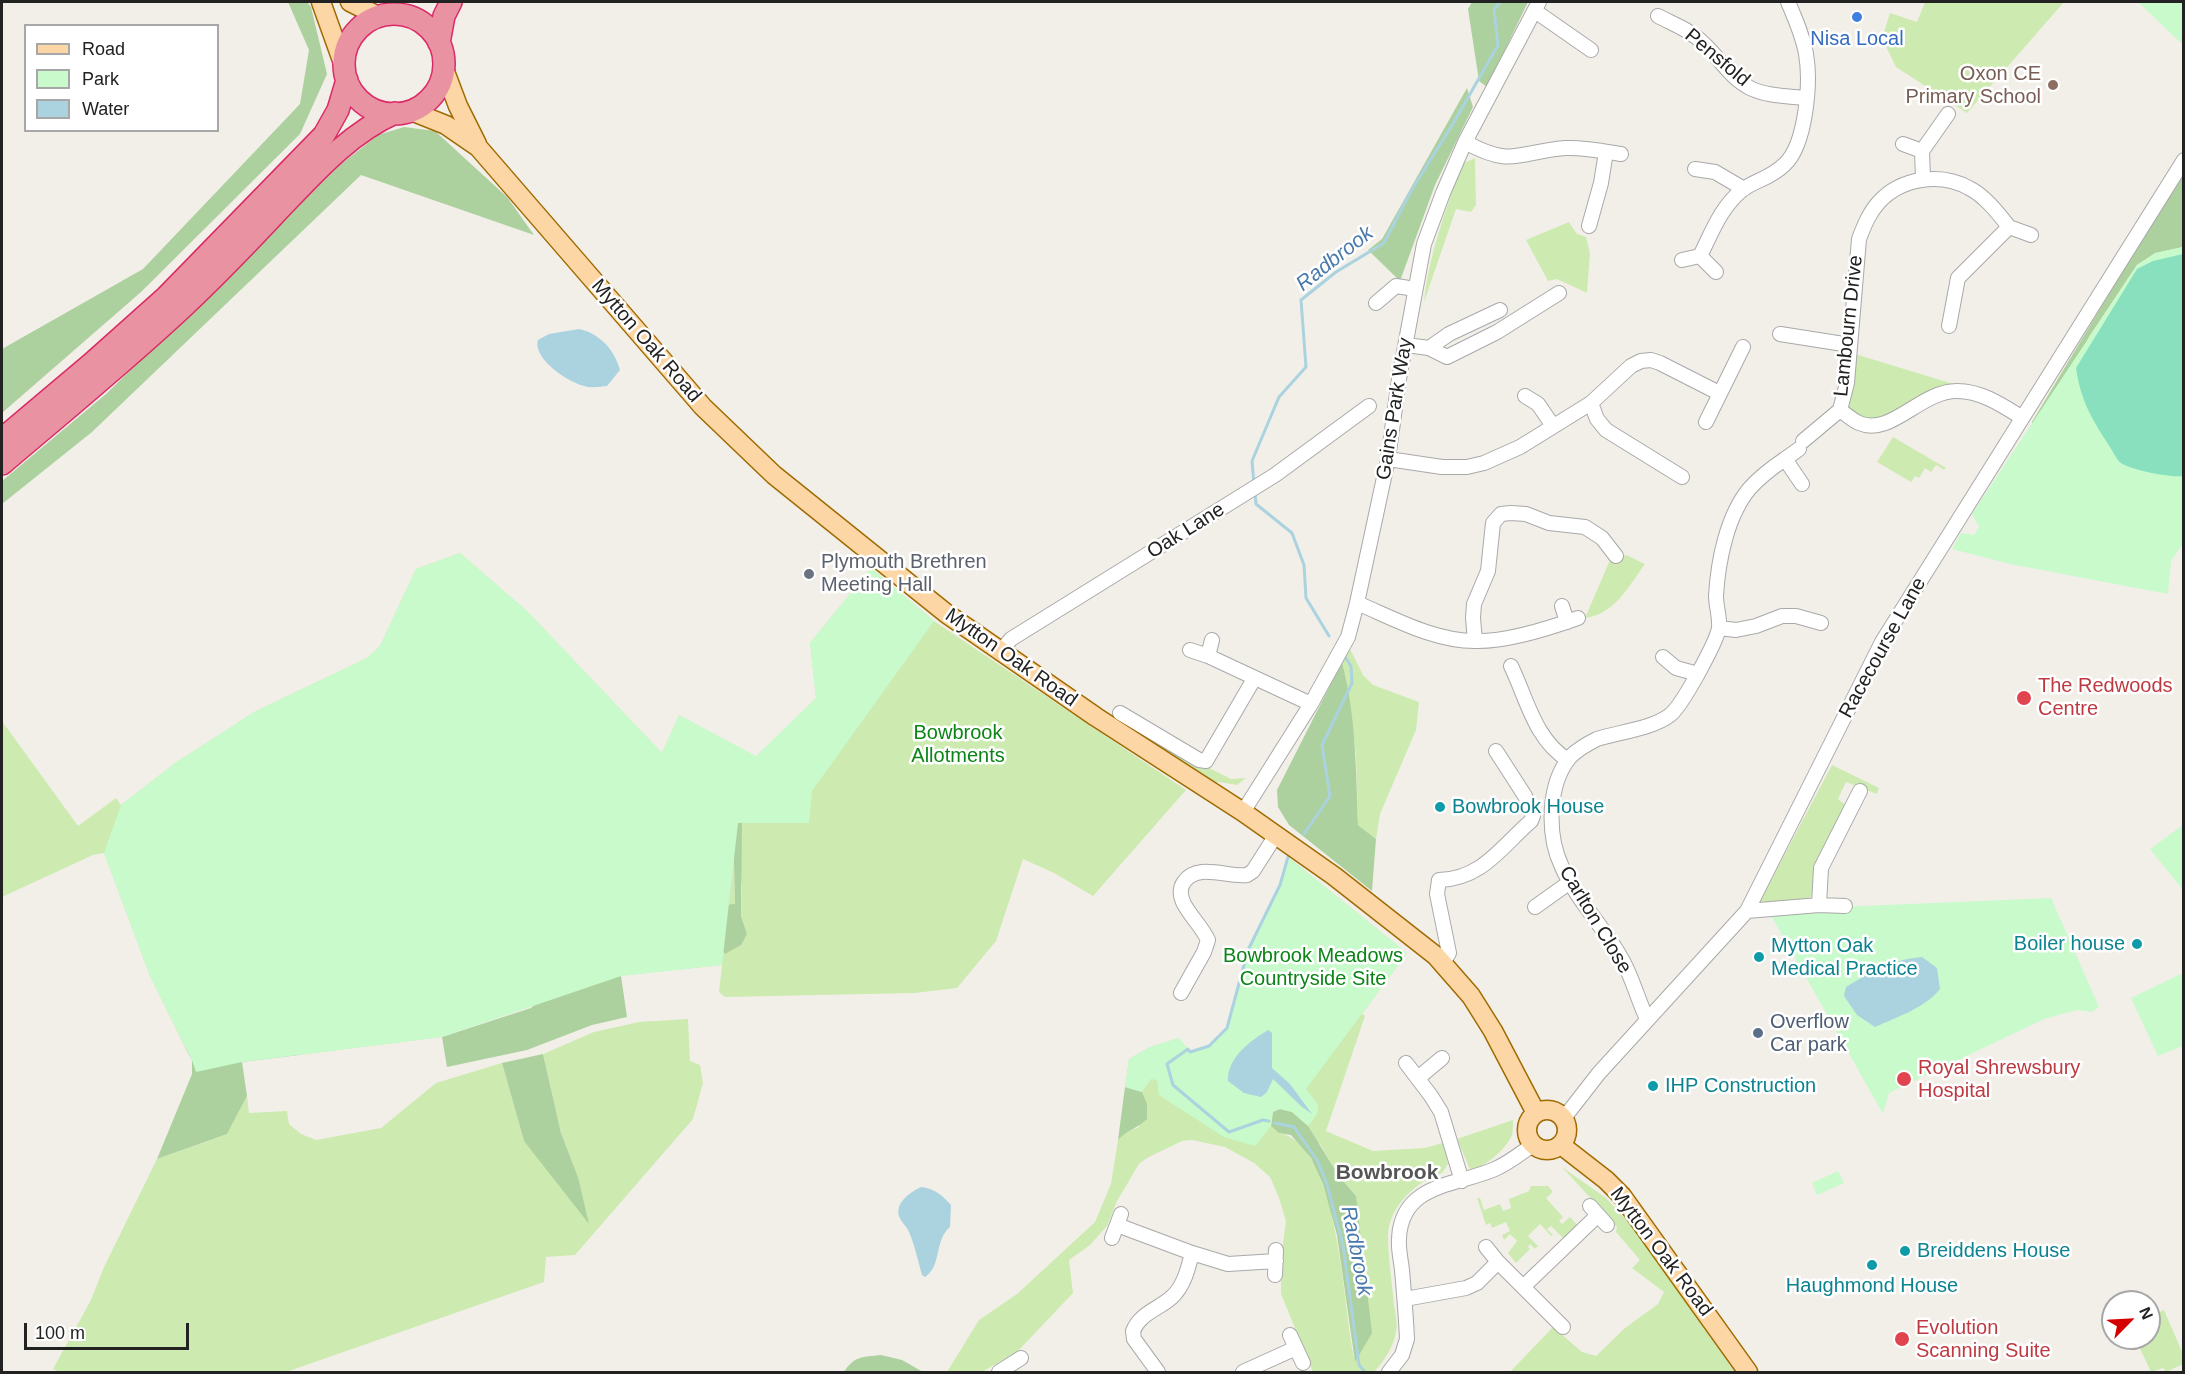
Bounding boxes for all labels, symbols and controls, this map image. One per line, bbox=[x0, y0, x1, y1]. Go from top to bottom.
marker: Nisa Local bbox=[1850, 10, 1864, 24]
legend bbox=[24, 24, 219, 132]
street label: Pensfold bbox=[1679, 24, 1755, 92]
place label: Nisa Local bbox=[1810, 27, 1904, 51]
text: Road bbox=[82, 39, 125, 59]
place label: Oxon CE Primary School bbox=[1905, 62, 2041, 109]
text: Park bbox=[82, 69, 119, 89]
marker: Oxon CE Primary School bbox=[2046, 78, 2060, 92]
text: Water bbox=[82, 99, 129, 119]
water label: Radbrook bbox=[1291, 221, 1379, 297]
street label: Lambourn Drive bbox=[1830, 254, 1868, 398]
street label: Mytton Oak Road bbox=[586, 274, 706, 408]
street label: Gains Park Way bbox=[1372, 336, 1418, 482]
street label: Oak Lane bbox=[1143, 498, 1229, 564]
place label: Plymouth Brethren Meeting Hall bbox=[821, 550, 987, 597]
marker: Plymouth Brethren Meeting Hall bbox=[802, 567, 816, 581]
street label: Racecourse Lane bbox=[1835, 574, 1931, 722]
street label: Mytton Oak Road bbox=[940, 604, 1082, 712]
place label: The Redwoods Centre bbox=[2038, 674, 2173, 721]
marker: The Redwoods Centre bbox=[2015, 689, 2033, 707]
park label: Bowbrook Allotments bbox=[911, 721, 1005, 768]
place label: Bowbrook House bbox=[1452, 795, 1604, 819]
marker: Bowbrook House bbox=[1433, 800, 1447, 814]
street label: Carlton Close bbox=[1554, 862, 1636, 978]
place label: Boiler house bbox=[2014, 932, 2125, 956]
place label: Mytton Oak Medical Practice bbox=[1771, 934, 1918, 981]
marker: Boiler house bbox=[2130, 937, 2144, 951]
park label: Bowbrook Meadows Countryside Site bbox=[1223, 944, 1403, 991]
marker: Mytton Oak Medical Practice bbox=[1752, 950, 1766, 964]
place label: Overflow Car park bbox=[1770, 1010, 1849, 1057]
marker: Overflow Car park bbox=[1751, 1026, 1765, 1040]
place label: Royal Shrewsbury Hospital bbox=[1918, 1056, 2080, 1103]
marker: Royal Shrewsbury Hospital bbox=[1895, 1070, 1913, 1088]
place label: IHP Construction bbox=[1665, 1074, 1816, 1098]
marker: IHP Construction bbox=[1646, 1079, 1660, 1093]
district label: Bowbrook bbox=[1336, 1160, 1438, 1186]
street label: Mytton Oak Road bbox=[1605, 1183, 1717, 1321]
water label: Radbrook bbox=[1335, 1204, 1377, 1298]
place label: Breiddens House bbox=[1917, 1239, 2070, 1263]
marker: Breiddens House bbox=[1898, 1244, 1912, 1258]
marker: Haughmond House bbox=[1865, 1258, 1879, 1272]
place label: Haughmond House bbox=[1786, 1274, 1958, 1298]
north arrow bbox=[2101, 1290, 2161, 1350]
text: N bbox=[2136, 1305, 2156, 1322]
scale bar bbox=[27, 1311, 192, 1349]
place label: Evolution Scanning Suite bbox=[1916, 1316, 2051, 1363]
text: 100 m bbox=[35, 1323, 85, 1343]
marker: Evolution Scanning Suite bbox=[1893, 1330, 1911, 1348]

